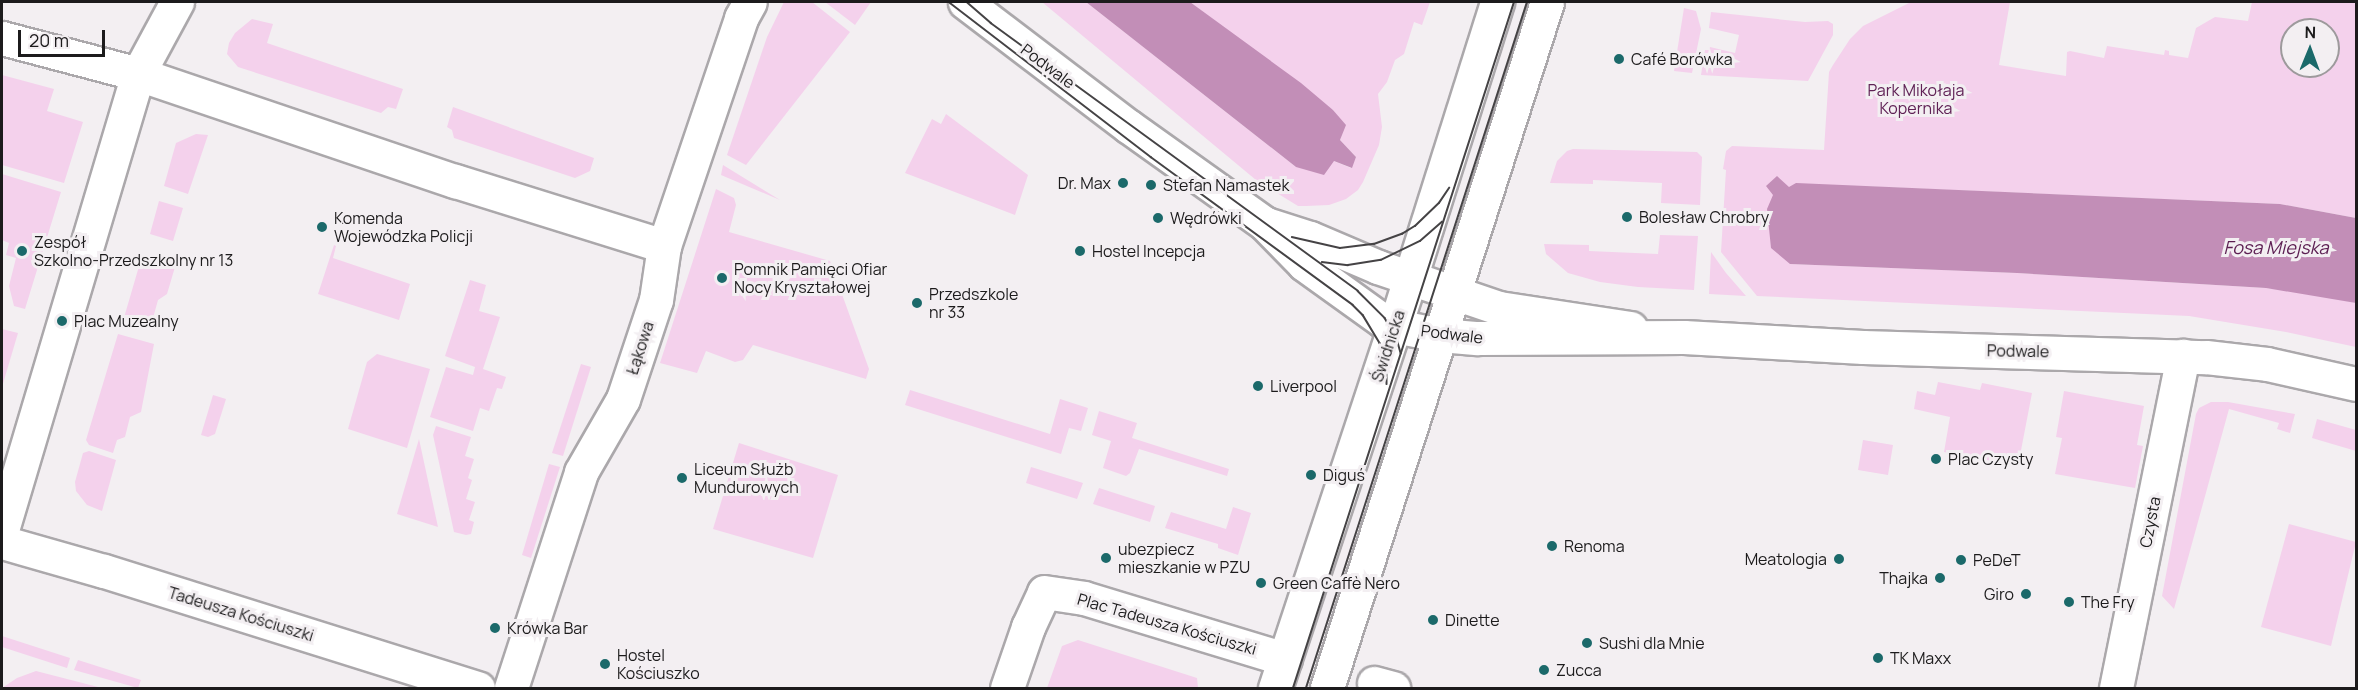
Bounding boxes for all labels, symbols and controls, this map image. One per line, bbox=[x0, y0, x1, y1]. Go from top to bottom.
scale bar bbox=[21, 18, 108, 56]
north arrow bbox=[2280, 18, 2340, 78]
text: N bbox=[2304, 21, 2316, 43]
text: 20 m bbox=[29, 28, 69, 52]
street label: Podwale bbox=[1017, 40, 1079, 92]
place label: Café Borówka bbox=[1631, 49, 1733, 69]
marker: Café Borówka bbox=[1612, 52, 1626, 66]
park label: Park Mikołaja Kopernika bbox=[1868, 80, 1964, 118]
place label: Dr. Max bbox=[1058, 173, 1111, 193]
place label: Stefan Namastek bbox=[1163, 175, 1289, 195]
marker: Dr. Max bbox=[1116, 176, 1130, 190]
marker: Stefan Namastek bbox=[1144, 178, 1158, 192]
place label: Bolesław Chrobry bbox=[1639, 207, 1769, 227]
place label: Komenda Wojewódzka Policji bbox=[334, 208, 473, 246]
place label: Wędrówki bbox=[1170, 208, 1242, 228]
marker: Bolesław Chrobry bbox=[1620, 210, 1634, 224]
marker: Wędrówki bbox=[1151, 211, 1165, 225]
marker: Komenda Wojewódzka Policji bbox=[315, 220, 329, 234]
place label: Zespół Szkolno-Przedszkolny nr 13 bbox=[34, 232, 233, 270]
water label: Fosa Miejska bbox=[2223, 236, 2329, 258]
place label: Hostel Incepcja bbox=[1092, 241, 1205, 261]
marker: Zespół Szkolno-Przedszkolny nr 13 bbox=[15, 244, 29, 258]
marker: Hostel Incepcja bbox=[1073, 244, 1087, 258]
place label: Pomnik Pamięci Ofiar Nocy Kryształowej bbox=[734, 259, 887, 297]
marker: Pomnik Pamięci Ofiar Nocy Kryształowej bbox=[715, 271, 729, 285]
place label: Przedszkole nr 33 bbox=[929, 284, 1018, 322]
marker: Przedszkole nr 33 bbox=[910, 296, 924, 310]
street label: Świdnicka bbox=[1367, 308, 1409, 384]
place label: Plac Muzealny bbox=[74, 311, 179, 331]
marker: Plac Muzealny bbox=[55, 314, 69, 328]
street label: Łąkowa bbox=[622, 319, 658, 377]
street label: Podwale bbox=[1420, 321, 1484, 347]
street label: Podwale bbox=[1987, 341, 2049, 361]
place label: Liverpool bbox=[1270, 376, 1337, 396]
marker: Liverpool bbox=[1251, 379, 1265, 393]
place label: Plac Czysty bbox=[1948, 449, 2033, 469]
marker: Plac Czysty bbox=[1929, 452, 1943, 466]
place label: Liceum Służb Mundurowych bbox=[694, 459, 799, 497]
place label: Diguś bbox=[1323, 465, 1365, 485]
marker: Diguś bbox=[1304, 468, 1318, 482]
marker: Liceum Służb Mundurowych bbox=[675, 471, 689, 485]
street label: Czysta bbox=[2136, 495, 2164, 549]
place label: Renoma bbox=[1564, 536, 1625, 556]
place label: ubezpiecz mieszkanie w PZU bbox=[1118, 539, 1250, 577]
marker: Renoma bbox=[1545, 539, 1559, 553]
place label: Meatologia bbox=[1745, 549, 1827, 569]
place label: PeDeT bbox=[1973, 550, 2021, 570]
marker: ubezpiecz mieszkanie w PZU bbox=[1099, 551, 1113, 565]
marker: Meatologia bbox=[1832, 552, 1846, 566]
marker: PeDeT bbox=[1954, 553, 1968, 567]
place label: Thajka bbox=[1879, 568, 1928, 588]
marker: Thajka bbox=[1933, 571, 1947, 585]
place label: Green Caffè Nero bbox=[1273, 573, 1400, 593]
marker: Green Caffè Nero bbox=[1254, 576, 1268, 590]
street label: Tadeusza Kościuszki bbox=[166, 583, 316, 645]
place label: Giro bbox=[1984, 584, 2014, 604]
marker: Giro bbox=[2019, 587, 2033, 601]
street label: Plac Tadeusza Kościuszki bbox=[1075, 589, 1259, 659]
place label: The Fry bbox=[2081, 592, 2135, 612]
marker: The Fry bbox=[2062, 595, 2076, 609]
place label: Dinette bbox=[1445, 610, 1499, 630]
marker: Dinette bbox=[1426, 613, 1440, 627]
place label: Krówka Bar bbox=[507, 618, 588, 638]
marker: Krówka Bar bbox=[488, 621, 502, 635]
place label: Sushi dla Mnie bbox=[1599, 633, 1705, 653]
marker: Sushi dla Mnie bbox=[1580, 636, 1594, 650]
place label: Hostel Kościuszko bbox=[617, 645, 700, 683]
place label: TK Maxx bbox=[1890, 648, 1951, 668]
marker: TK Maxx bbox=[1871, 651, 1885, 665]
marker: Hostel Kościuszko bbox=[598, 657, 612, 671]
place label: Zucca bbox=[1556, 660, 1602, 680]
marker: Zucca bbox=[1537, 663, 1551, 677]

